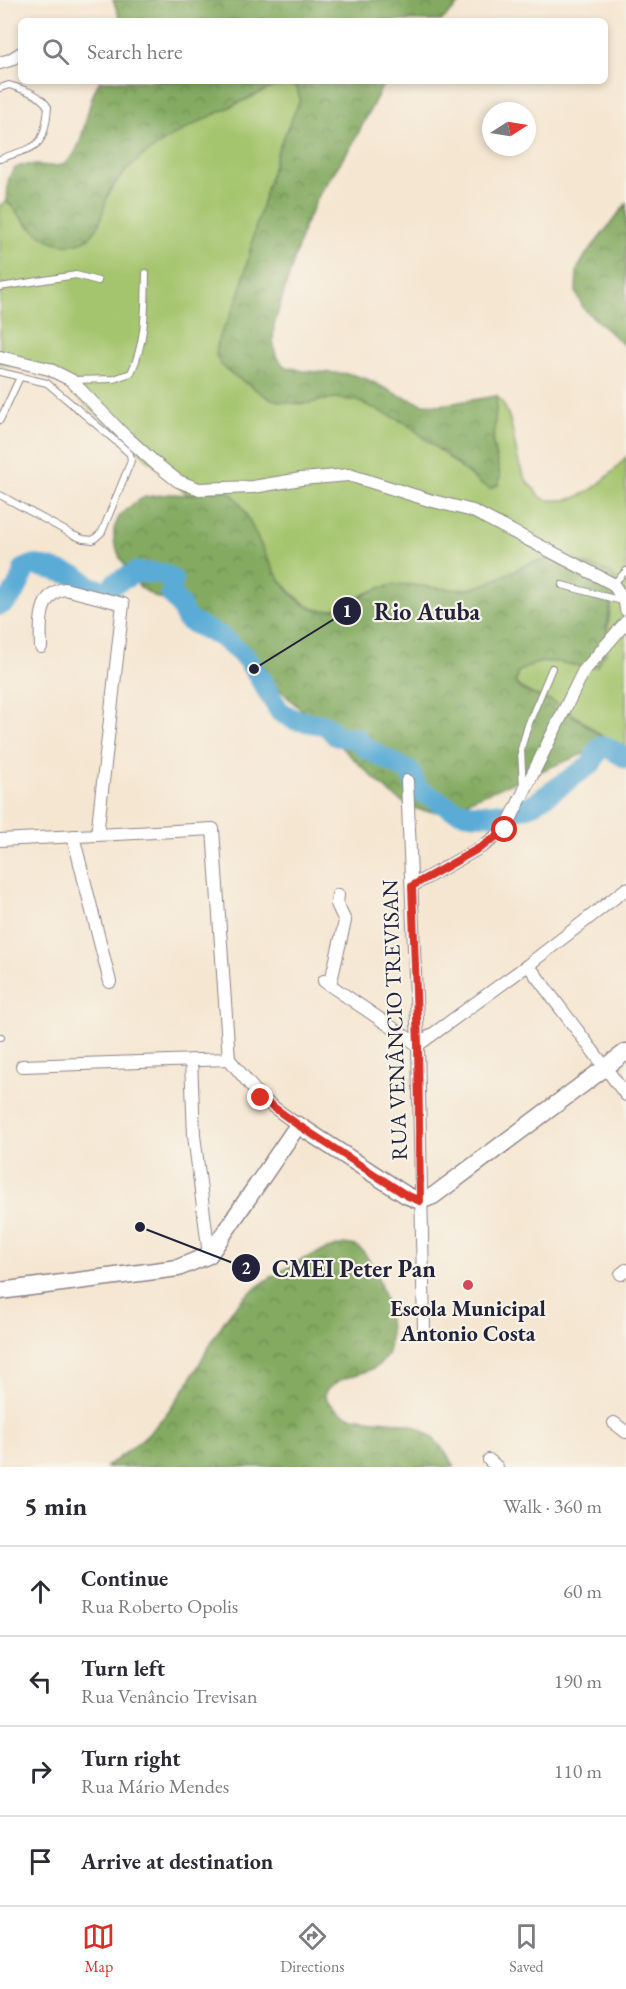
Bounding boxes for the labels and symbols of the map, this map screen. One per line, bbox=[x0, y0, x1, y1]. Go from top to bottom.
north arrow bbox=[482, 102, 536, 156]
callout: Rio Atuba bbox=[332, 590, 492, 632]
text: Rio Atuba bbox=[374, 596, 480, 627]
text: 1 bbox=[342, 599, 352, 622]
route start bbox=[491, 816, 517, 842]
street label: RUA VENÂNCIO TREVISAN bbox=[375, 878, 414, 1161]
route end bbox=[247, 1084, 273, 1110]
callout: CMEI Peter Pan bbox=[231, 1247, 448, 1289]
text: CMEI Peter Pan bbox=[272, 1253, 436, 1284]
text: 2 bbox=[241, 1256, 251, 1279]
marker: Escola Municipal Antonio Costa bbox=[461, 1278, 475, 1292]
place label: Escola Municipal Antonio Costa bbox=[390, 1294, 546, 1348]

